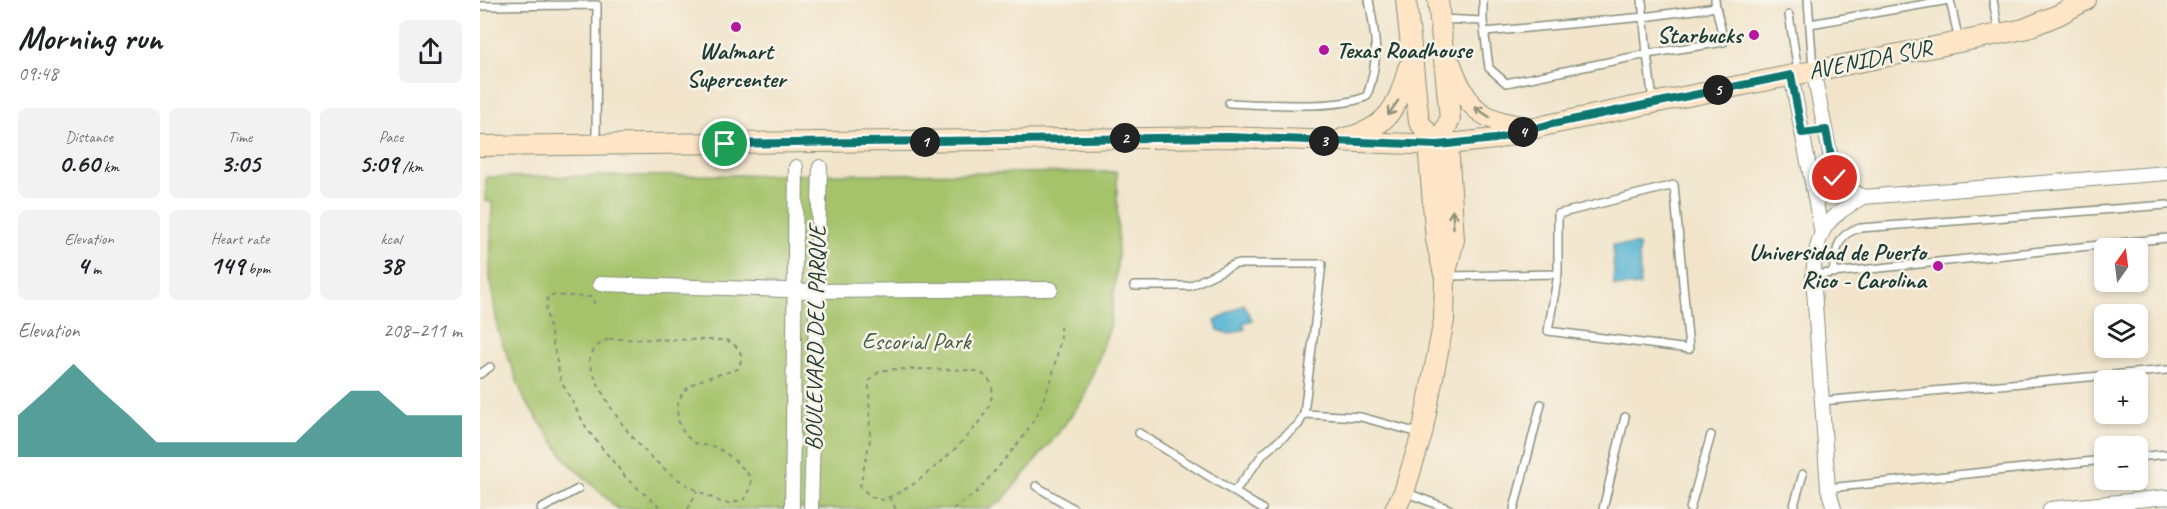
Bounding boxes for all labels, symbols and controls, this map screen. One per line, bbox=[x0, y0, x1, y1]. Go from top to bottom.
text: Morning run bbox=[18, 17, 162, 59]
button: share bbox=[399, 20, 462, 83]
marker: Walmart Supercenter bbox=[729, 20, 743, 34]
place label: Starbucks bbox=[1657, 20, 1745, 50]
marker: Starbucks bbox=[1747, 28, 1761, 42]
street label: AVENIDA SUR bbox=[1806, 32, 1936, 86]
place label: Texas Roadhouse bbox=[1336, 35, 1473, 65]
place label: Walmart Supercenter bbox=[687, 36, 788, 94]
marker: Texas Roadhouse bbox=[1317, 43, 1331, 57]
text: 09:48 bbox=[18, 61, 58, 86]
pin: 5 bbox=[1703, 75, 1733, 105]
text: 5 bbox=[1715, 80, 1721, 100]
one-way arrow bbox=[1387, 100, 1399, 116]
one-way arrow bbox=[1474, 106, 1490, 118]
pin: 4 bbox=[1508, 117, 1538, 147]
pin bbox=[699, 118, 750, 169]
text: 4 bbox=[1519, 122, 1527, 142]
pin: 2 bbox=[1110, 123, 1140, 153]
pin: 3 bbox=[1309, 126, 1339, 156]
text: Distance bbox=[65, 127, 113, 147]
text: Time bbox=[228, 127, 252, 147]
text: Pace bbox=[379, 127, 403, 147]
icon: arrive bbox=[708, 127, 741, 160]
pin: 1 bbox=[910, 127, 940, 157]
text: 2 bbox=[1121, 128, 1129, 148]
text: 3 bbox=[1320, 131, 1328, 151]
text: 1 bbox=[921, 132, 929, 152]
text: 0.60 bbox=[59, 147, 100, 180]
text: 3:05 bbox=[220, 147, 260, 180]
text: 5:09 bbox=[359, 147, 398, 180]
pin bbox=[1809, 152, 1860, 203]
text: km bbox=[100, 157, 119, 177]
text: /km bbox=[398, 157, 423, 177]
icon: check bbox=[1818, 161, 1851, 194]
one-way arrow bbox=[1447, 210, 1458, 230]
street label: BOULEVARD DEL PARQUE bbox=[798, 222, 832, 451]
text: Elevation bbox=[64, 229, 114, 249]
text: Heart rate bbox=[211, 229, 269, 249]
text: kcal bbox=[380, 229, 402, 249]
place label: Universidad de Puerto Rico - Carolina bbox=[1749, 237, 1928, 295]
north arrow bbox=[2094, 238, 2148, 292]
map controls bbox=[2094, 238, 2148, 490]
text: 4 bbox=[77, 249, 88, 282]
text: 149 bbox=[210, 249, 244, 282]
text: 38 bbox=[379, 249, 403, 282]
text: m bbox=[88, 259, 101, 279]
text: bpm bbox=[244, 259, 270, 279]
marker: Universidad de Puerto Rico - Carolina bbox=[1931, 259, 1945, 273]
button: layers bbox=[2094, 304, 2148, 358]
text: Elevation bbox=[18, 318, 80, 343]
text: 208–211 m bbox=[383, 318, 462, 343]
park label: Escorial Park bbox=[862, 326, 973, 356]
button: + bbox=[2094, 370, 2148, 424]
button: − bbox=[2094, 436, 2148, 490]

